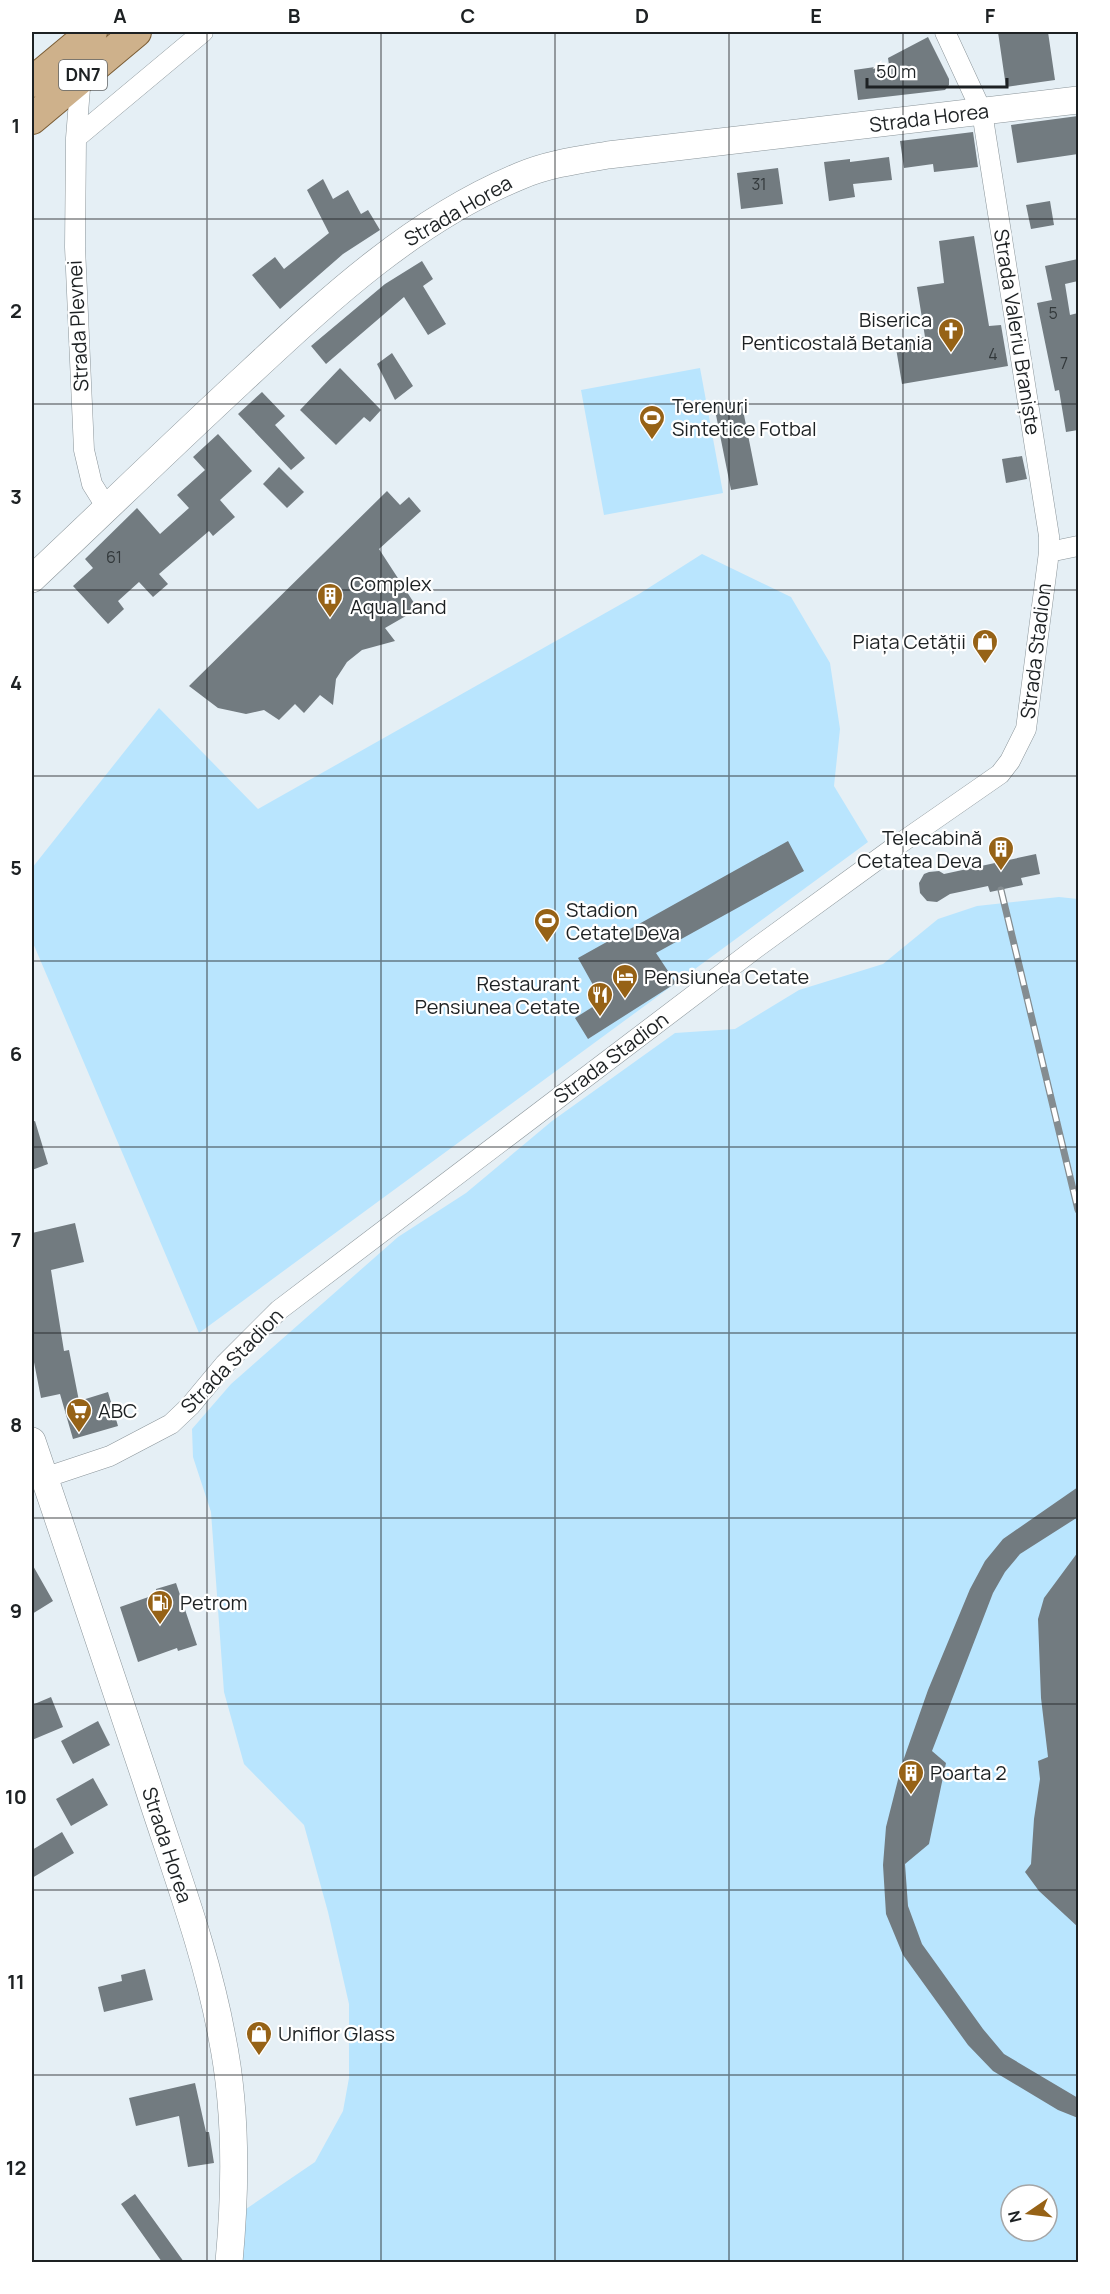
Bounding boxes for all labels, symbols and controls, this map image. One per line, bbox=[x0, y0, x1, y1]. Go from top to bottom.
text: A bbox=[113, 2, 127, 29]
text: B bbox=[288, 2, 301, 29]
text: C bbox=[461, 2, 475, 29]
text: D bbox=[635, 2, 649, 29]
text: E bbox=[810, 2, 822, 29]
text: F bbox=[985, 2, 996, 29]
scale bar bbox=[867, 51, 1006, 89]
text: 50 m bbox=[876, 59, 916, 83]
road number: DN7 bbox=[59, 60, 107, 90]
street label: Strada Horea bbox=[868, 97, 990, 138]
text: 1 bbox=[12, 112, 20, 139]
street label: Strada Horea bbox=[399, 169, 517, 252]
house number: 31 bbox=[751, 173, 767, 195]
street label: Strada Valeriu Braniște bbox=[988, 227, 1047, 437]
street label: Strada Plevnei bbox=[61, 260, 94, 392]
text: 2 bbox=[10, 297, 22, 324]
house number: 5 bbox=[1048, 302, 1058, 324]
place label: Biserica Penticostală Betania bbox=[741, 306, 932, 356]
church icon: Biserica Penticostală Betania bbox=[936, 316, 966, 354]
house number: 4 bbox=[988, 343, 998, 365]
house number: 7 bbox=[1060, 352, 1068, 374]
place label: Terenuri Sintetice Fotbal bbox=[672, 392, 817, 442]
sports icon: Terenuri Sintetice Fotbal bbox=[637, 403, 667, 441]
text: 3 bbox=[10, 483, 22, 510]
house number: 61 bbox=[106, 546, 122, 568]
place label: Complex Aqua Land bbox=[350, 570, 447, 620]
building icon: Complex Aqua Land bbox=[315, 581, 345, 619]
street label: Strada Stadion bbox=[1014, 581, 1057, 721]
shop icon: Piața Cetății bbox=[970, 627, 1000, 665]
place label: Piața Cetății bbox=[853, 628, 966, 655]
text: 4 bbox=[10, 669, 22, 696]
place label: Telecabină Cetatea Deva bbox=[857, 824, 982, 874]
building icon: Telecabină Cetatea Deva bbox=[986, 834, 1016, 872]
text: 5 bbox=[10, 854, 22, 881]
place label: Stadion Cetate Deva bbox=[566, 896, 680, 946]
sports icon: Stadion Cetate Deva bbox=[532, 906, 562, 944]
hotel icon: Pensiunea Cetate bbox=[610, 962, 640, 1000]
place label: Pensiunea Cetate bbox=[644, 963, 809, 990]
place label: Restaurant Pensiunea Cetate bbox=[415, 970, 580, 1020]
restaurant icon: Restaurant Pensiunea Cetate bbox=[585, 980, 615, 1018]
street label: Strada Stadion bbox=[548, 1006, 673, 1110]
text: 6 bbox=[10, 1040, 22, 1067]
text: 7 bbox=[11, 1226, 21, 1253]
street label: Strada Stadion bbox=[174, 1302, 289, 1419]
supermarket icon: ABC bbox=[64, 1396, 94, 1434]
place label: ABC bbox=[98, 1397, 137, 1424]
text: 8 bbox=[10, 1411, 22, 1438]
fuel station icon: Petrom bbox=[145, 1588, 175, 1626]
place label: Petrom bbox=[180, 1589, 248, 1616]
text: 9 bbox=[10, 1597, 22, 1624]
building icon: Poarta 2 bbox=[896, 1758, 926, 1796]
place label: Poarta 2 bbox=[930, 1759, 1007, 1786]
text: 10 bbox=[5, 1783, 27, 1810]
street label: Strada Horea bbox=[136, 1783, 199, 1906]
text: 11 bbox=[7, 1968, 25, 1995]
shop icon: Uniflor Glass bbox=[244, 2019, 274, 2057]
place label: Uniflor Glass bbox=[278, 2020, 395, 2047]
text: 12 bbox=[6, 2154, 26, 2181]
north arrow bbox=[999, 2183, 1059, 2243]
text: N bbox=[1002, 2208, 1027, 2225]

